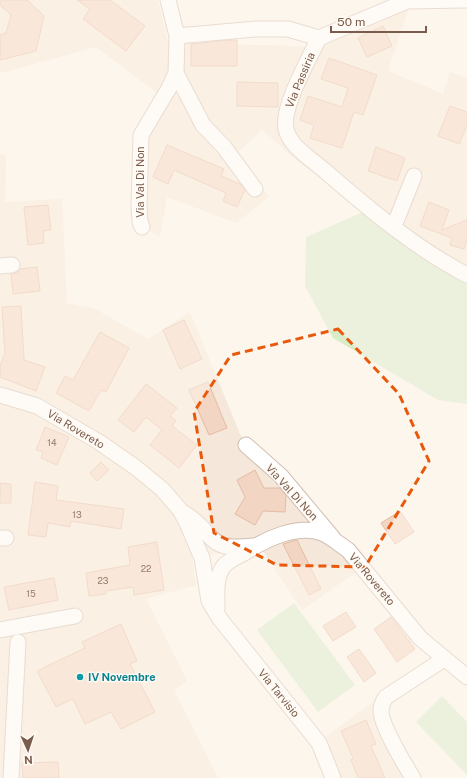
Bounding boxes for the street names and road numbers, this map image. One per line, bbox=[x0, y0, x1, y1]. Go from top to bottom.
street label: Via Passiria bbox=[283, 51, 317, 109]
street label: Via Val Di Non bbox=[134, 146, 146, 218]
street label: Via Rovereto bbox=[45, 407, 107, 451]
street label: Via Val Di Non bbox=[264, 461, 320, 523]
street label: Via Rovereto bbox=[347, 550, 397, 608]
street label: Via Tarvisio bbox=[256, 667, 302, 719]

